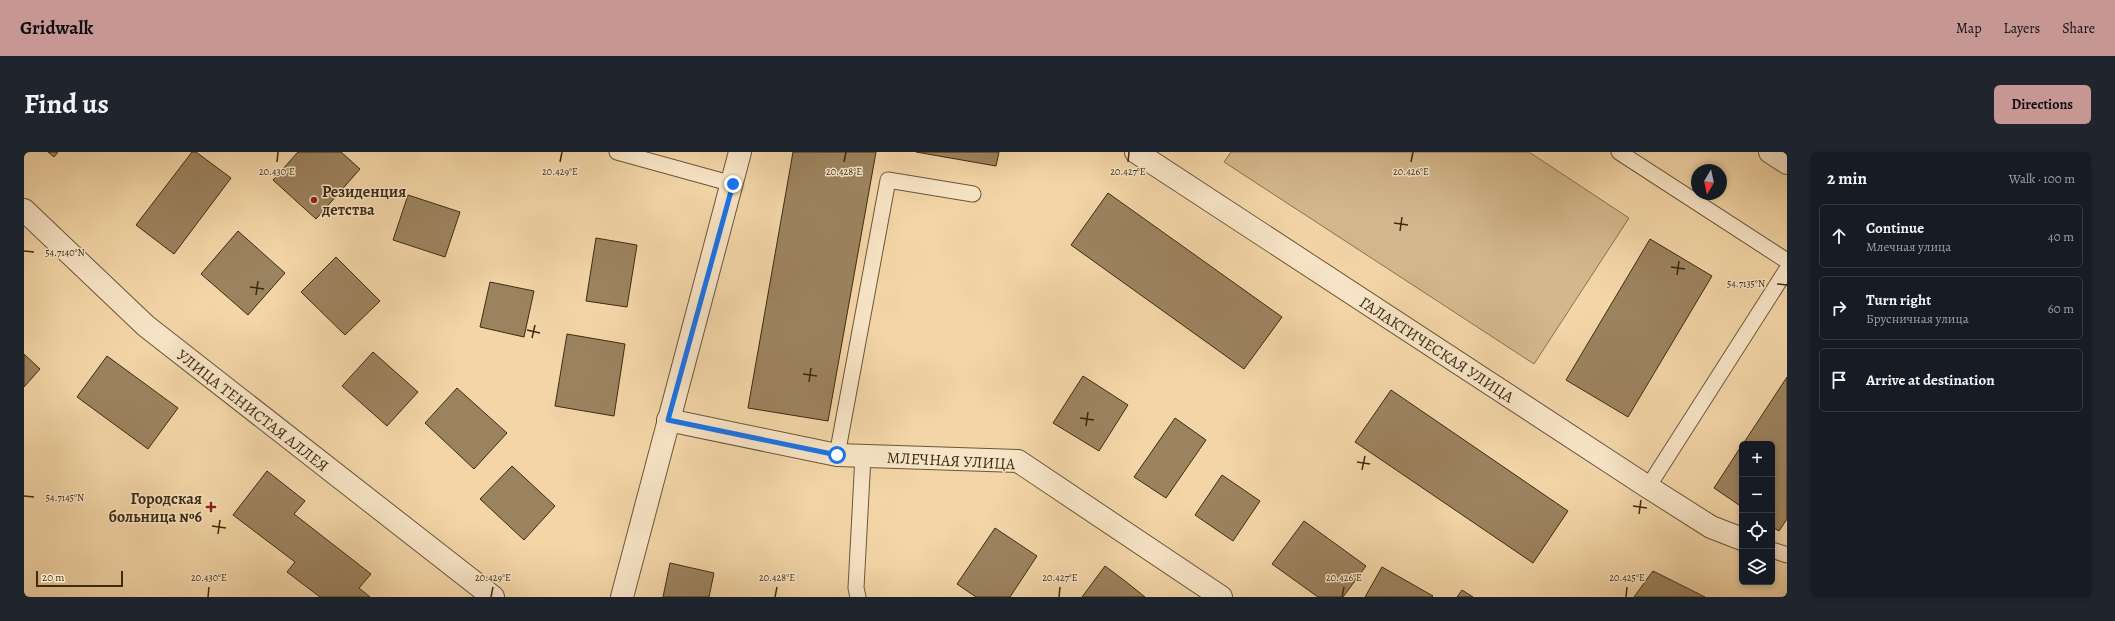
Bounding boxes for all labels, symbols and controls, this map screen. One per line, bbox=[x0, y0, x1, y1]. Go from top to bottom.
text: Gridwalk bbox=[20, 15, 93, 41]
text: Map bbox=[1956, 19, 1982, 38]
text: Layers bbox=[2004, 19, 2040, 38]
text: Share bbox=[2062, 19, 2095, 38]
text: Find us bbox=[24, 85, 109, 123]
button: Directions bbox=[1994, 85, 2091, 124]
north arrow bbox=[1691, 164, 1727, 200]
text: 20.430°E bbox=[259, 165, 295, 178]
text: 20.429°E bbox=[542, 165, 578, 178]
text: 20.428°E bbox=[826, 165, 862, 178]
text: 20.427°E bbox=[1110, 165, 1146, 178]
text: 20.426°E bbox=[1393, 165, 1429, 178]
text: 2 min bbox=[1827, 167, 1867, 190]
text: Walk · 100 m bbox=[2009, 170, 2075, 187]
route end bbox=[724, 175, 742, 193]
place label: Резиденция детства bbox=[321, 181, 406, 221]
marker: Резиденция детства bbox=[309, 195, 319, 205]
text: Continue bbox=[1866, 218, 1924, 238]
icon: ahead bbox=[1828, 225, 1850, 247]
text: 40 m bbox=[2048, 228, 2074, 245]
text: Млечная улица bbox=[1866, 238, 1951, 255]
text: 54.7140°N bbox=[45, 246, 85, 259]
text: 54.7135°N bbox=[1727, 277, 1765, 290]
text: Turn right bbox=[1866, 290, 1931, 310]
street label: ГАЛАКТИЧЕСКАЯ УЛИЦА bbox=[1355, 292, 1518, 408]
icon: right bbox=[1828, 297, 1850, 319]
text: 60 m bbox=[2048, 300, 2074, 317]
text: Брусничная улица bbox=[1866, 310, 1969, 327]
street label: УЛИЦА ТЕНИСТАЯ АЛЛЕЯ bbox=[172, 344, 333, 477]
icon: arrive bbox=[1828, 369, 1850, 391]
text: Arrive at destination bbox=[1866, 370, 1995, 390]
map controls bbox=[1739, 441, 1775, 585]
button: + bbox=[1739, 441, 1775, 477]
route start bbox=[828, 446, 846, 464]
street label: МЛЕЧНАЯ УЛИЦА bbox=[886, 447, 1016, 475]
button: − bbox=[1739, 477, 1775, 513]
place label: Городская больница №6 bbox=[109, 488, 203, 528]
text: 54.7145°N bbox=[46, 491, 84, 504]
marker: Городская больница №6 bbox=[205, 501, 217, 513]
button: locate bbox=[1739, 513, 1775, 549]
button: layers bbox=[1739, 549, 1775, 585]
scale bar bbox=[36, 569, 123, 588]
text: 20 m bbox=[42, 570, 64, 585]
text: 20.430°E bbox=[191, 571, 227, 584]
text: 20.429°E bbox=[475, 571, 511, 584]
text: 20.428°E bbox=[759, 571, 795, 584]
text: 20.427°E bbox=[1042, 571, 1078, 584]
text: 20.426°E bbox=[1326, 571, 1362, 584]
text: 20.425°E bbox=[1609, 571, 1645, 584]

